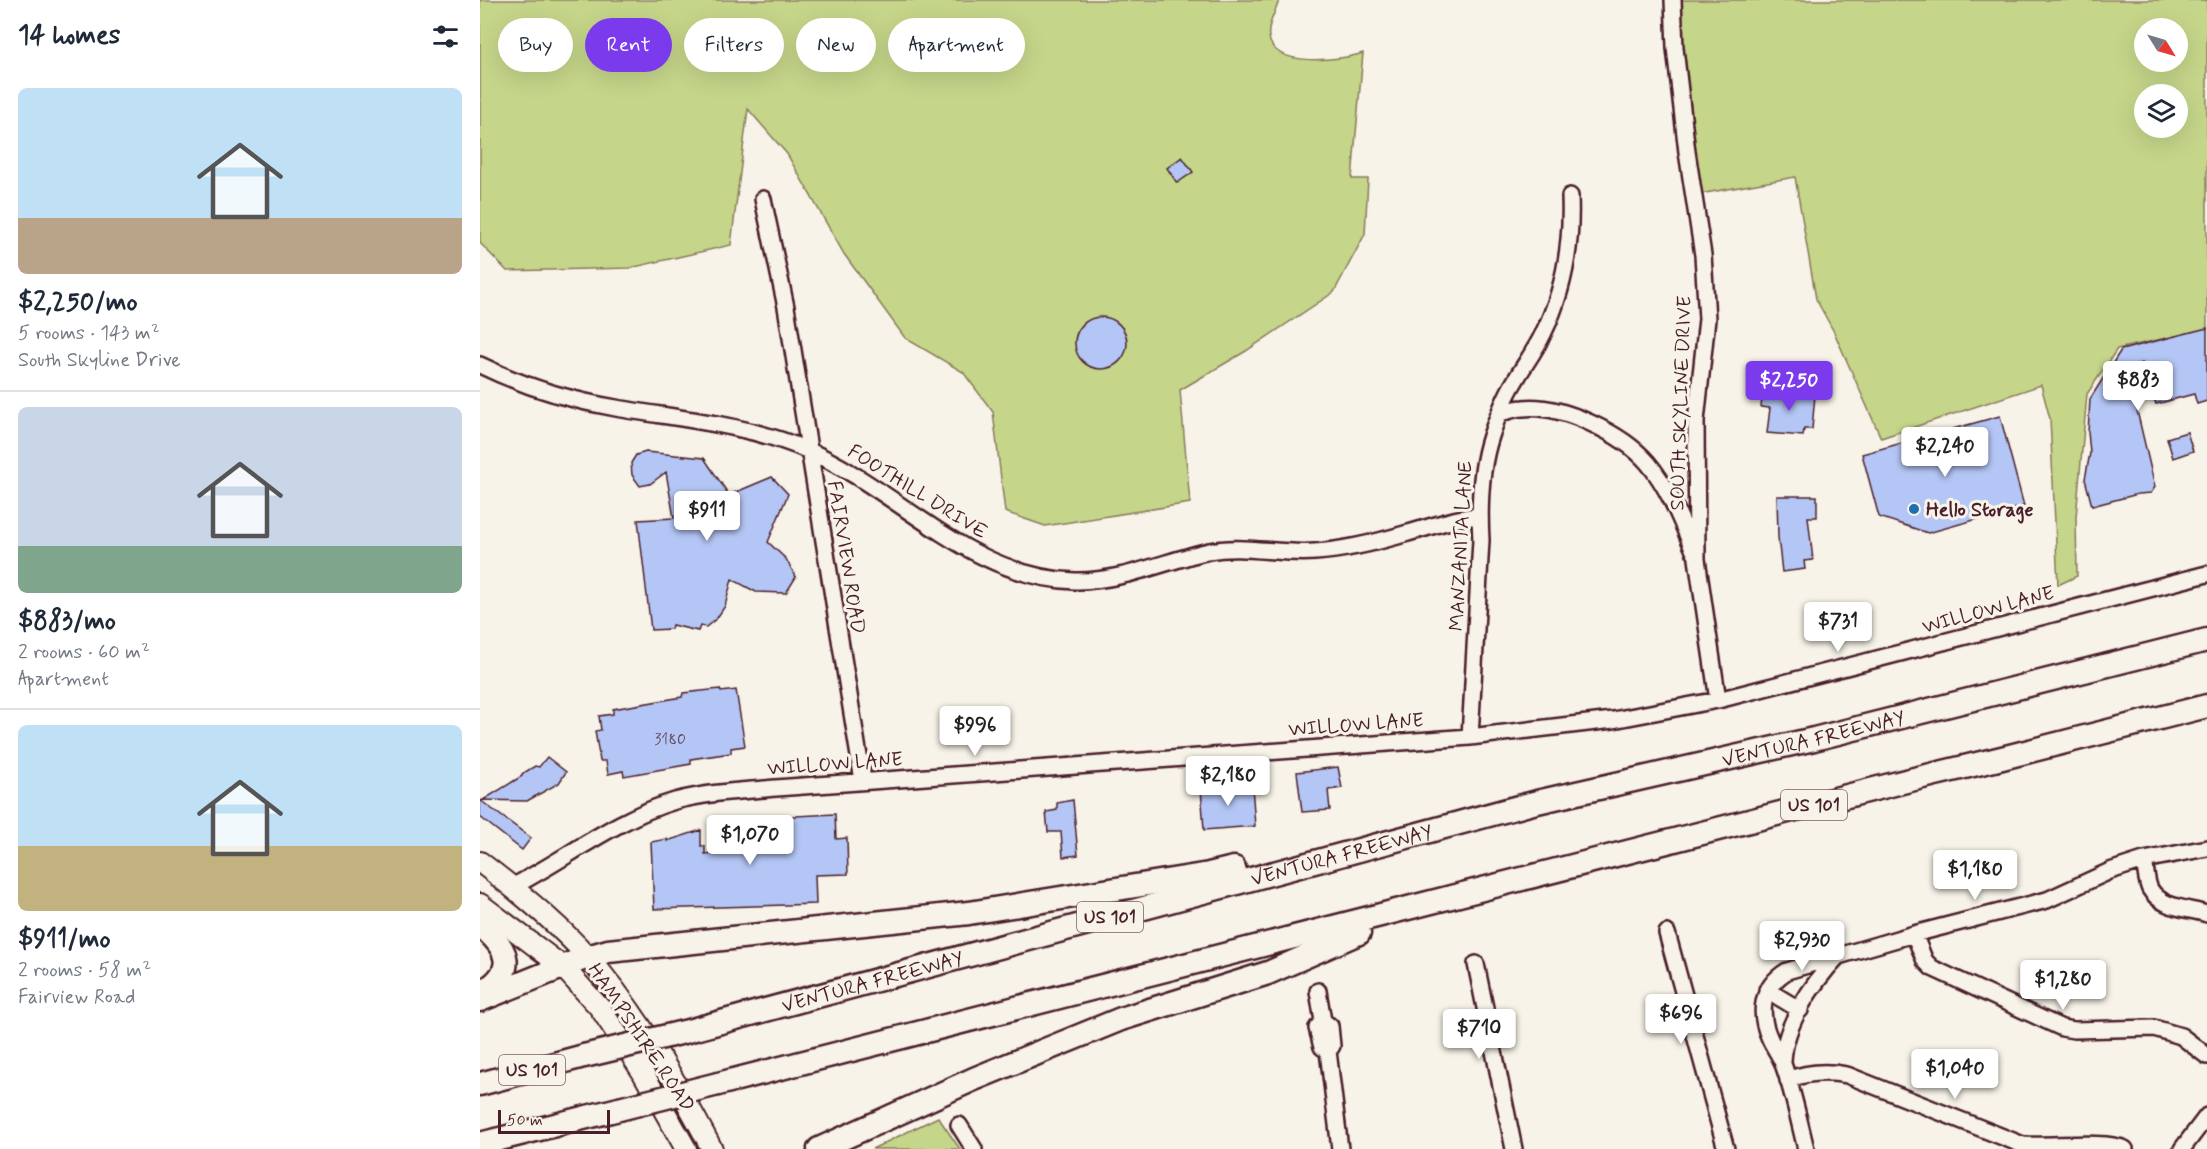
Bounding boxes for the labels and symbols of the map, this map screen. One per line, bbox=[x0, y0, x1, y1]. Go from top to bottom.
north arrow bbox=[2134, 18, 2188, 72]
street label: SOUTH SKYLINE DRIVE bbox=[1664, 295, 1699, 511]
pin: $2,250 bbox=[1740, 361, 1838, 412]
pin: $883 bbox=[2102, 361, 2174, 412]
pin: $2,240 bbox=[1896, 427, 1994, 478]
street label: FOOTHILL DRIVE bbox=[842, 438, 992, 546]
street label: MANZANITA LANE bbox=[1444, 460, 1479, 632]
street label: FAIRVIEW ROAD bbox=[820, 479, 871, 636]
pin: $911 bbox=[671, 491, 743, 542]
place label: Hello Storage bbox=[1926, 497, 2034, 524]
marker: Hello Storage bbox=[1907, 502, 1921, 516]
street label: WILLOW LANE bbox=[1919, 580, 2057, 641]
pin: $731 bbox=[1802, 602, 1874, 653]
street label: VENTURA FREEWAY bbox=[1720, 705, 1908, 774]
pin: $996 bbox=[939, 706, 1011, 757]
street label: WILLOW LANE bbox=[1288, 707, 1425, 744]
house number: 3180 bbox=[654, 729, 686, 750]
street label: WILLOW LANE bbox=[767, 746, 904, 783]
pin: $2,180 bbox=[1179, 756, 1277, 807]
road number: US 101 bbox=[1781, 790, 1847, 820]
pin: $1,070 bbox=[701, 815, 799, 866]
street label: VENTURA FREEWAY bbox=[1248, 819, 1436, 894]
pin: $1,180 bbox=[1926, 850, 2024, 901]
road number: US 101 bbox=[1077, 902, 1143, 932]
pin: $2,930 bbox=[1753, 921, 1851, 972]
street label: VENTURA FREEWAY bbox=[779, 945, 966, 1020]
street label: HAMPSHIRE ROAD bbox=[581, 958, 701, 1117]
pin: $1,280 bbox=[2014, 960, 2112, 1011]
pin: $696 bbox=[1645, 994, 1717, 1045]
pin: $710 bbox=[1443, 1009, 1515, 1060]
pin: $1,040 bbox=[1906, 1049, 2004, 1100]
road number: US 101 bbox=[499, 1055, 565, 1085]
scale bar bbox=[498, 1107, 610, 1134]

